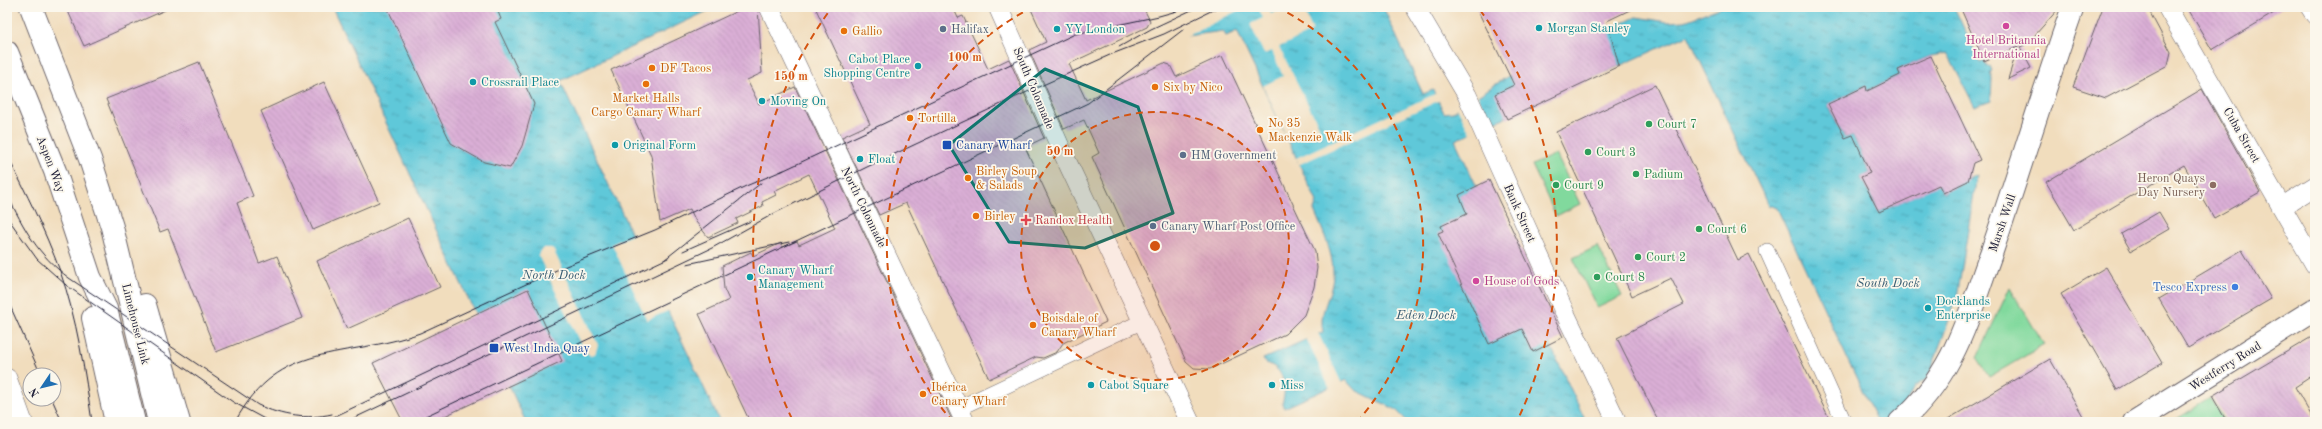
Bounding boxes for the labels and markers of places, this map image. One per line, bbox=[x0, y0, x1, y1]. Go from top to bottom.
marker: Hotel Britannia International bbox=[2001, 21, 2011, 31]
marker: Morgan Stanley bbox=[1534, 23, 1544, 33]
place label: Morgan Stanley bbox=[1547, 23, 1630, 35]
marker: Halifax bbox=[938, 24, 948, 34]
place label: Halifax bbox=[951, 24, 989, 36]
marker: YY London bbox=[1052, 24, 1062, 34]
place label: YY London bbox=[1065, 24, 1126, 36]
marker: Gallio bbox=[839, 26, 849, 36]
place label: Gallio bbox=[852, 26, 882, 38]
place label: Hotel Britannia International bbox=[1966, 35, 2046, 61]
place label: Cabot Place Shopping Centre bbox=[823, 54, 910, 80]
marker: Cabot Place Shopping Centre bbox=[913, 61, 923, 71]
marker: DF Tacos bbox=[647, 63, 657, 73]
place label: DF Tacos bbox=[660, 63, 711, 75]
marker: Crossrail Place bbox=[468, 77, 478, 87]
place label: Crossrail Place bbox=[481, 77, 560, 89]
marker: Market Halls Cargo Canary Wharf bbox=[641, 79, 651, 89]
marker: Six by Nico bbox=[1150, 82, 1160, 92]
place label: Six by Nico bbox=[1163, 82, 1223, 94]
place label: Market Halls Cargo Canary Wharf bbox=[591, 93, 702, 119]
marker: Moving On bbox=[757, 96, 767, 106]
place label: Moving On bbox=[770, 96, 827, 108]
marker: Tortilla bbox=[905, 113, 915, 123]
place label: Tortilla bbox=[918, 113, 957, 125]
place label: No 35 Mackenzie Walk bbox=[1268, 117, 1352, 144]
marker: Court 7 bbox=[1644, 119, 1654, 129]
place label: Court 7 bbox=[1657, 119, 1697, 131]
marker: No 35 Mackenzie Walk bbox=[1255, 125, 1265, 135]
marker: Canary Wharf bbox=[941, 139, 953, 151]
marker: Original Form bbox=[610, 140, 620, 150]
place label: Original Form bbox=[623, 140, 696, 152]
place label: Canary Wharf bbox=[956, 140, 1032, 152]
marker: Court 3 bbox=[1583, 147, 1593, 157]
place label: Court 3 bbox=[1596, 147, 1636, 159]
marker: HM Government bbox=[1178, 150, 1188, 160]
place label: HM Government bbox=[1191, 150, 1276, 162]
marker: Float bbox=[855, 154, 865, 164]
place label: Float bbox=[868, 154, 895, 166]
place label: Birley Soup & Salads bbox=[976, 166, 1037, 192]
marker: Padium bbox=[1631, 169, 1641, 179]
place label: Padium bbox=[1644, 169, 1683, 181]
marker: Birley Soup & Salads bbox=[963, 173, 973, 183]
place label: Heron Quays Day Nursery bbox=[2137, 173, 2206, 199]
marker: Court 9 bbox=[1551, 180, 1561, 190]
place label: Court 9 bbox=[1564, 180, 1604, 192]
marker: Heron Quays Day Nursery bbox=[2208, 180, 2218, 190]
marker: Birley bbox=[971, 211, 981, 221]
place label: Birley bbox=[984, 211, 1016, 223]
marker: Randox Health bbox=[1020, 214, 1032, 226]
place label: Randox Health bbox=[1035, 215, 1113, 227]
marker: Canary Wharf Post Office bbox=[1148, 221, 1158, 231]
place label: Canary Wharf Post Office bbox=[1161, 221, 1296, 233]
marker: Court 6 bbox=[1694, 224, 1704, 234]
place label: Court 6 bbox=[1707, 224, 1747, 236]
centre of rings bbox=[1148, 239, 1162, 253]
marker: Court 2 bbox=[1633, 252, 1643, 262]
place label: Court 2 bbox=[1646, 252, 1686, 264]
place label: Canary Wharf Management bbox=[758, 265, 834, 291]
marker: Canary Wharf Management bbox=[745, 272, 755, 282]
marker: Court 8 bbox=[1592, 272, 1602, 282]
place label: Court 8 bbox=[1605, 272, 1645, 284]
marker: House of Gods bbox=[1471, 276, 1481, 286]
place label: House of Gods bbox=[1484, 276, 1559, 288]
place label: Tesco Express bbox=[2152, 282, 2227, 294]
marker: Tesco Express bbox=[2230, 282, 2240, 292]
place label: Docklands Enterprise bbox=[1936, 296, 1991, 322]
marker: Docklands Enterprise bbox=[1923, 303, 1933, 313]
place label: Boisdale of Canary Wharf bbox=[1041, 313, 1117, 339]
marker: Boisdale of Canary Wharf bbox=[1028, 320, 1038, 330]
marker: West India Quay bbox=[488, 342, 500, 354]
place label: West India Quay bbox=[503, 343, 590, 355]
marker: Cabot Square bbox=[1086, 380, 1096, 390]
place label: Cabot Square bbox=[1099, 380, 1169, 392]
marker: Miss bbox=[1267, 380, 1277, 390]
place label: Miss bbox=[1280, 380, 1304, 392]
place label: Ibérica Canary Wharf bbox=[931, 382, 1007, 408]
marker: Ibérica Canary Wharf bbox=[918, 389, 928, 399]

